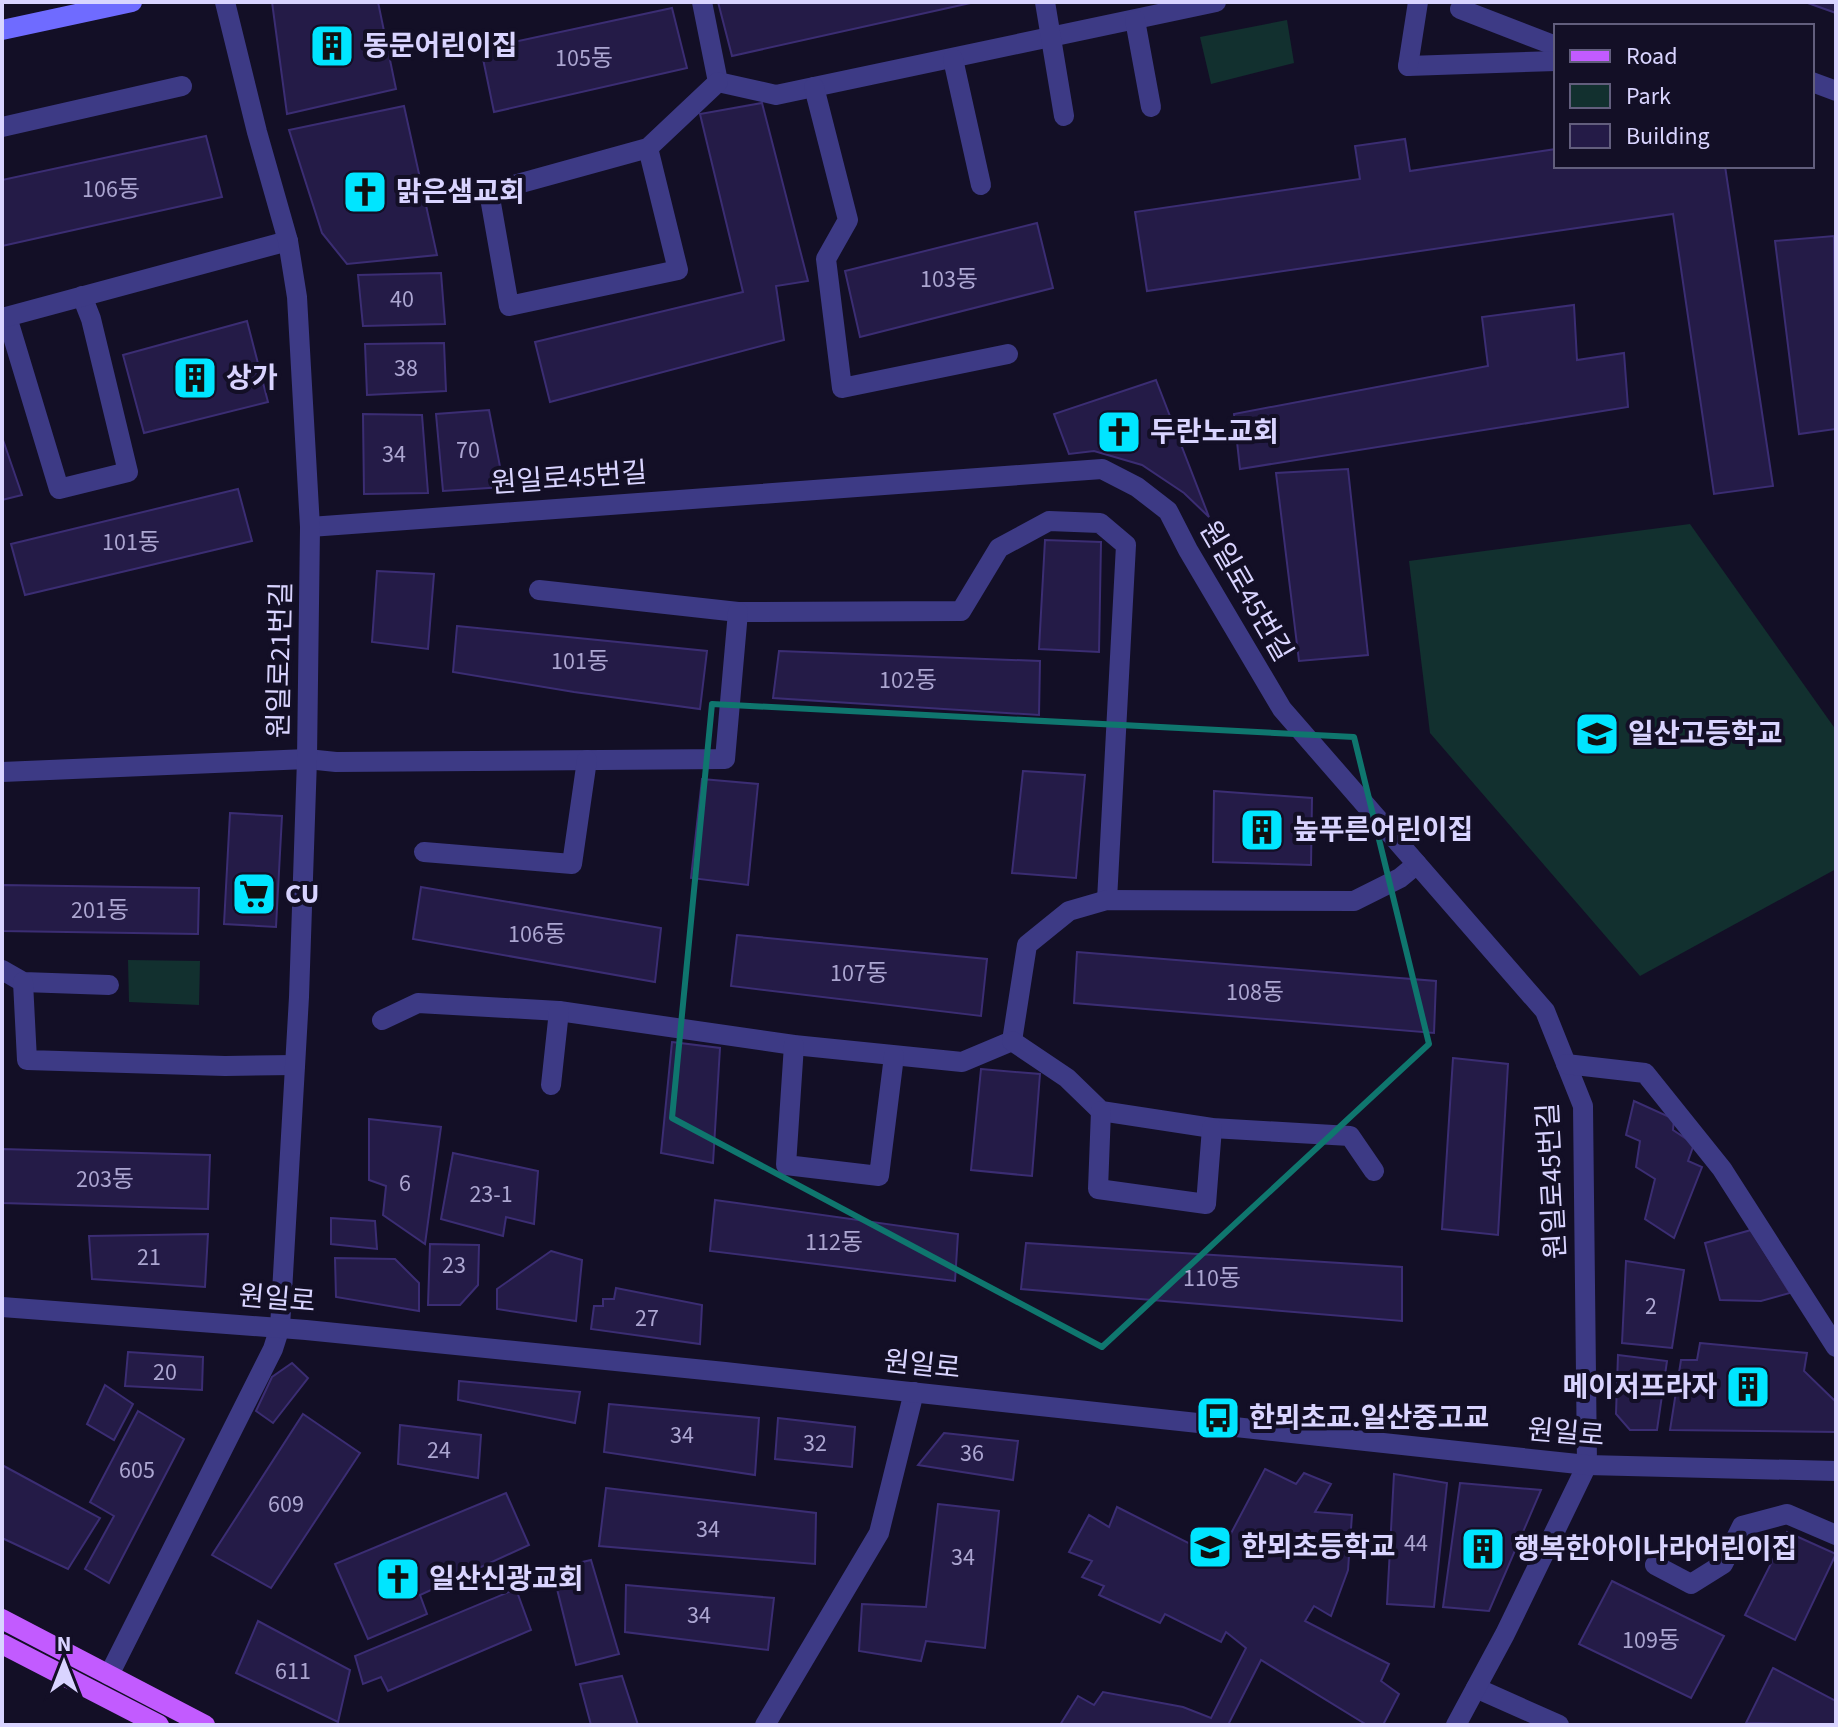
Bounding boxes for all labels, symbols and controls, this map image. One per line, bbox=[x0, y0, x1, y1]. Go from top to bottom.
building icon: 동문어린이집 bbox=[308, 22, 356, 70]
legend bbox=[1554, 24, 1814, 168]
place label: 동문어린이집 bbox=[363, 26, 518, 66]
text: Road bbox=[1626, 39, 1678, 74]
house number: 105동 bbox=[555, 41, 613, 76]
text: Park bbox=[1626, 79, 1671, 114]
text: Building bbox=[1626, 119, 1710, 154]
church icon: 맑은샘교회 bbox=[341, 168, 389, 216]
house number: 106동 bbox=[82, 172, 140, 207]
place label: 맑은샘교회 bbox=[396, 172, 525, 212]
house number: 103동 bbox=[920, 262, 978, 297]
house number: 40 bbox=[390, 282, 414, 317]
house number: 38 bbox=[394, 351, 418, 386]
building icon: 상가 bbox=[171, 354, 219, 402]
place label: 상가 bbox=[226, 358, 278, 398]
church icon: 두란노교회 bbox=[1095, 408, 1143, 456]
place label: 두란노교회 bbox=[1150, 412, 1279, 452]
house number: 70 bbox=[456, 433, 480, 468]
house number: 34 bbox=[382, 437, 406, 472]
street label: 원일로45번길 bbox=[489, 453, 649, 503]
street label: 원일로45번길 bbox=[1190, 513, 1302, 669]
house number: 101동 bbox=[102, 525, 160, 560]
street label: 원일로21번길 bbox=[259, 581, 301, 739]
house number: 101동 bbox=[551, 644, 609, 679]
house number: 102동 bbox=[879, 663, 937, 698]
school or university icon: 일산고등학교 bbox=[1573, 710, 1621, 758]
place label: 일산고등학교 bbox=[1628, 714, 1783, 754]
building icon: 높푸른어린이집 bbox=[1238, 806, 1286, 854]
place label: 높푸른어린이집 bbox=[1293, 810, 1473, 850]
supermarket icon: CU bbox=[230, 870, 278, 918]
place label: CU bbox=[285, 874, 319, 914]
house number: 201동 bbox=[71, 893, 129, 928]
house number: 106동 bbox=[508, 917, 566, 952]
house number: 107동 bbox=[830, 956, 888, 991]
house number: 108동 bbox=[1226, 975, 1284, 1010]
street label: 원일로45번길 bbox=[1528, 1102, 1576, 1260]
house number: 203동 bbox=[76, 1162, 134, 1197]
house number: 6 bbox=[399, 1166, 411, 1201]
house number: 23-1 bbox=[469, 1177, 513, 1212]
house number: 112동 bbox=[805, 1225, 863, 1260]
house number: 21 bbox=[137, 1240, 161, 1275]
house number: 23 bbox=[442, 1248, 466, 1283]
house number: 110동 bbox=[1183, 1261, 1241, 1296]
street label: 원일로 bbox=[237, 1276, 317, 1322]
house number: 2 bbox=[1645, 1289, 1657, 1324]
house number: 27 bbox=[635, 1301, 659, 1336]
street label: 원일로 bbox=[881, 1341, 963, 1389]
house number: 20 bbox=[153, 1355, 177, 1390]
building icon: 메이저프라자 bbox=[1724, 1363, 1772, 1411]
place label: 메이저프라자 bbox=[1562, 1367, 1717, 1407]
bus stop icon: 한뫼초교.일산중고교 bbox=[1194, 1394, 1242, 1442]
place label: 한뫼초교.일산중고교 bbox=[1249, 1398, 1489, 1438]
street label: 원일로 bbox=[1526, 1410, 1606, 1456]
house number: 34 bbox=[670, 1418, 694, 1453]
house number: 32 bbox=[803, 1426, 827, 1461]
house number: 24 bbox=[427, 1433, 451, 1468]
house number: 36 bbox=[960, 1436, 984, 1471]
house number: 605 bbox=[119, 1453, 155, 1488]
house number: 609 bbox=[268, 1487, 304, 1522]
house number: 34 bbox=[696, 1512, 720, 1547]
school or university icon: 한뫼초등학교 bbox=[1186, 1523, 1234, 1571]
building icon: 행복한아이나라어린이집 bbox=[1459, 1525, 1507, 1573]
house number: 44 bbox=[1404, 1526, 1428, 1561]
place label: 한뫼초등학교 bbox=[1241, 1527, 1396, 1567]
place label: 행복한아이나라어린이집 bbox=[1514, 1529, 1797, 1569]
house number: 34 bbox=[951, 1540, 975, 1575]
church icon: 일산신광교회 bbox=[374, 1555, 422, 1603]
place label: 일산신광교회 bbox=[429, 1559, 584, 1599]
house number: 34 bbox=[687, 1598, 711, 1633]
north arrow bbox=[24, 1623, 104, 1703]
house number: 109동 bbox=[1622, 1623, 1680, 1658]
text: N bbox=[57, 1628, 71, 1660]
house number: 611 bbox=[275, 1654, 311, 1689]

